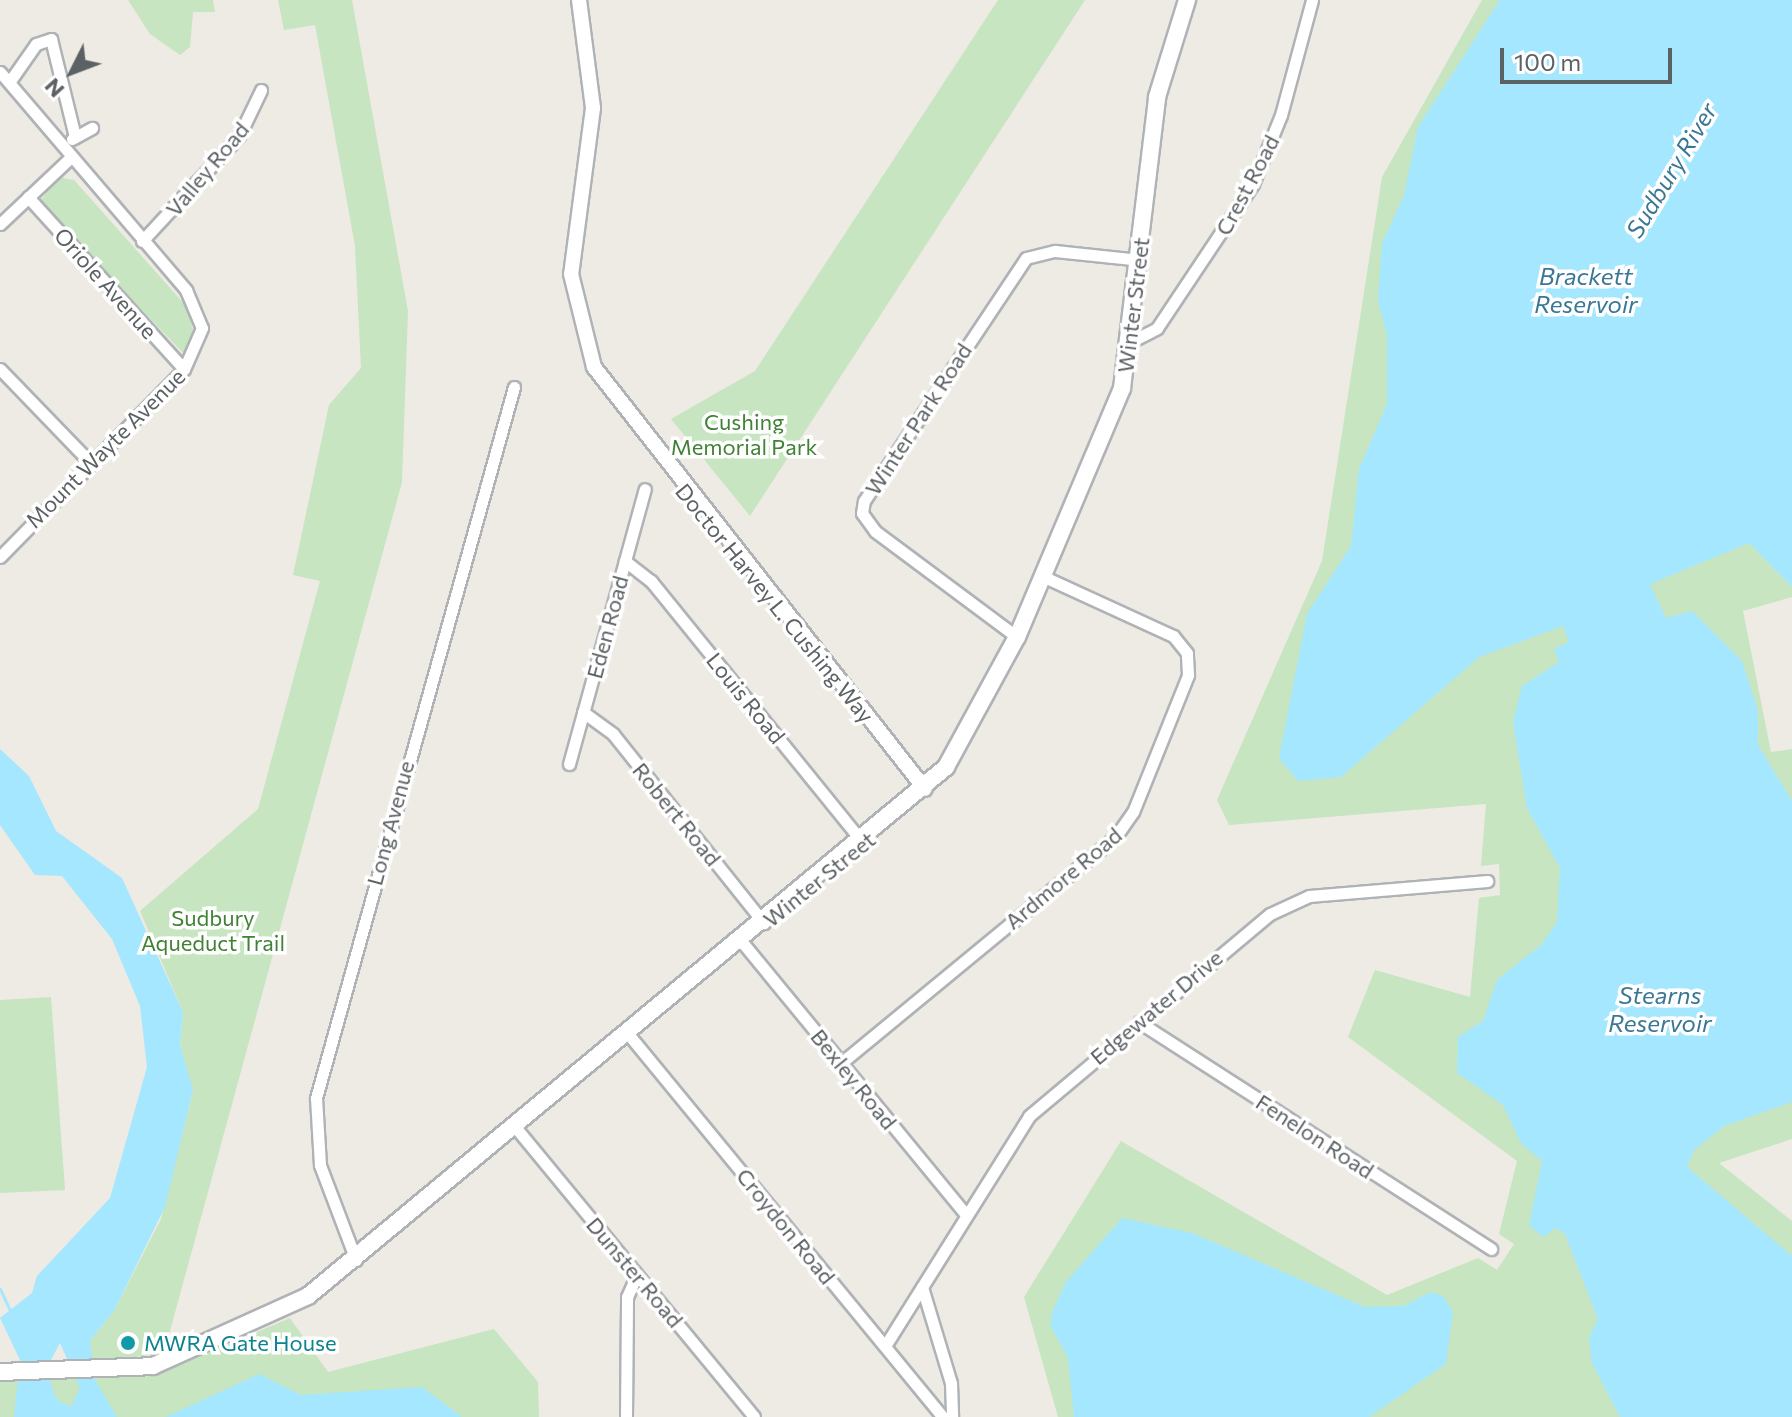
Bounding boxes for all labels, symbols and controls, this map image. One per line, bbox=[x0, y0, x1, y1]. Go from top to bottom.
north arrow bbox=[32, 32, 112, 112]
scale bar bbox=[1504, 32, 1676, 82]
text: 100 m bbox=[1514, 47, 1581, 76]
text: N bbox=[38, 73, 69, 104]
water label: Sudbury River bbox=[1619, 97, 1723, 243]
street label: Valley Road bbox=[160, 116, 254, 222]
street label: Crest Road bbox=[1210, 130, 1284, 240]
street label: Oriole Avenue bbox=[49, 222, 163, 344]
street label: Winter Street bbox=[1112, 236, 1154, 374]
water label: Brackett Reservoir bbox=[1534, 262, 1638, 318]
street label: Winter Park Road bbox=[859, 338, 977, 500]
street label: Mount Wayte Avenue bbox=[20, 363, 190, 533]
park label: Cushing Memorial Park bbox=[671, 408, 817, 460]
street label: Doctor Harvey L. Cushing Way bbox=[670, 478, 880, 728]
street label: Eden Road bbox=[581, 573, 633, 681]
street label: Louis Road bbox=[701, 647, 791, 749]
street label: Robert Road bbox=[627, 757, 727, 871]
street label: Long Avenue bbox=[361, 758, 419, 888]
street label: Ardmore Road bbox=[999, 822, 1127, 934]
street label: Winter Street bbox=[758, 826, 880, 932]
park label: Sudbury Aqueduct Trail bbox=[141, 904, 285, 956]
street label: Edgewater Drive bbox=[1085, 944, 1227, 1070]
water label: Stearns Reservoir bbox=[1608, 981, 1712, 1037]
street label: Bexley Road bbox=[806, 1024, 902, 1134]
street label: Fenelon Road bbox=[1251, 1088, 1379, 1184]
street label: Croydon Road bbox=[731, 1163, 841, 1289]
street label: Dunster Road bbox=[581, 1211, 689, 1333]
place label: MWRA Gate House bbox=[144, 1330, 337, 1356]
marker: MWRA Gate House bbox=[119, 1334, 137, 1352]

